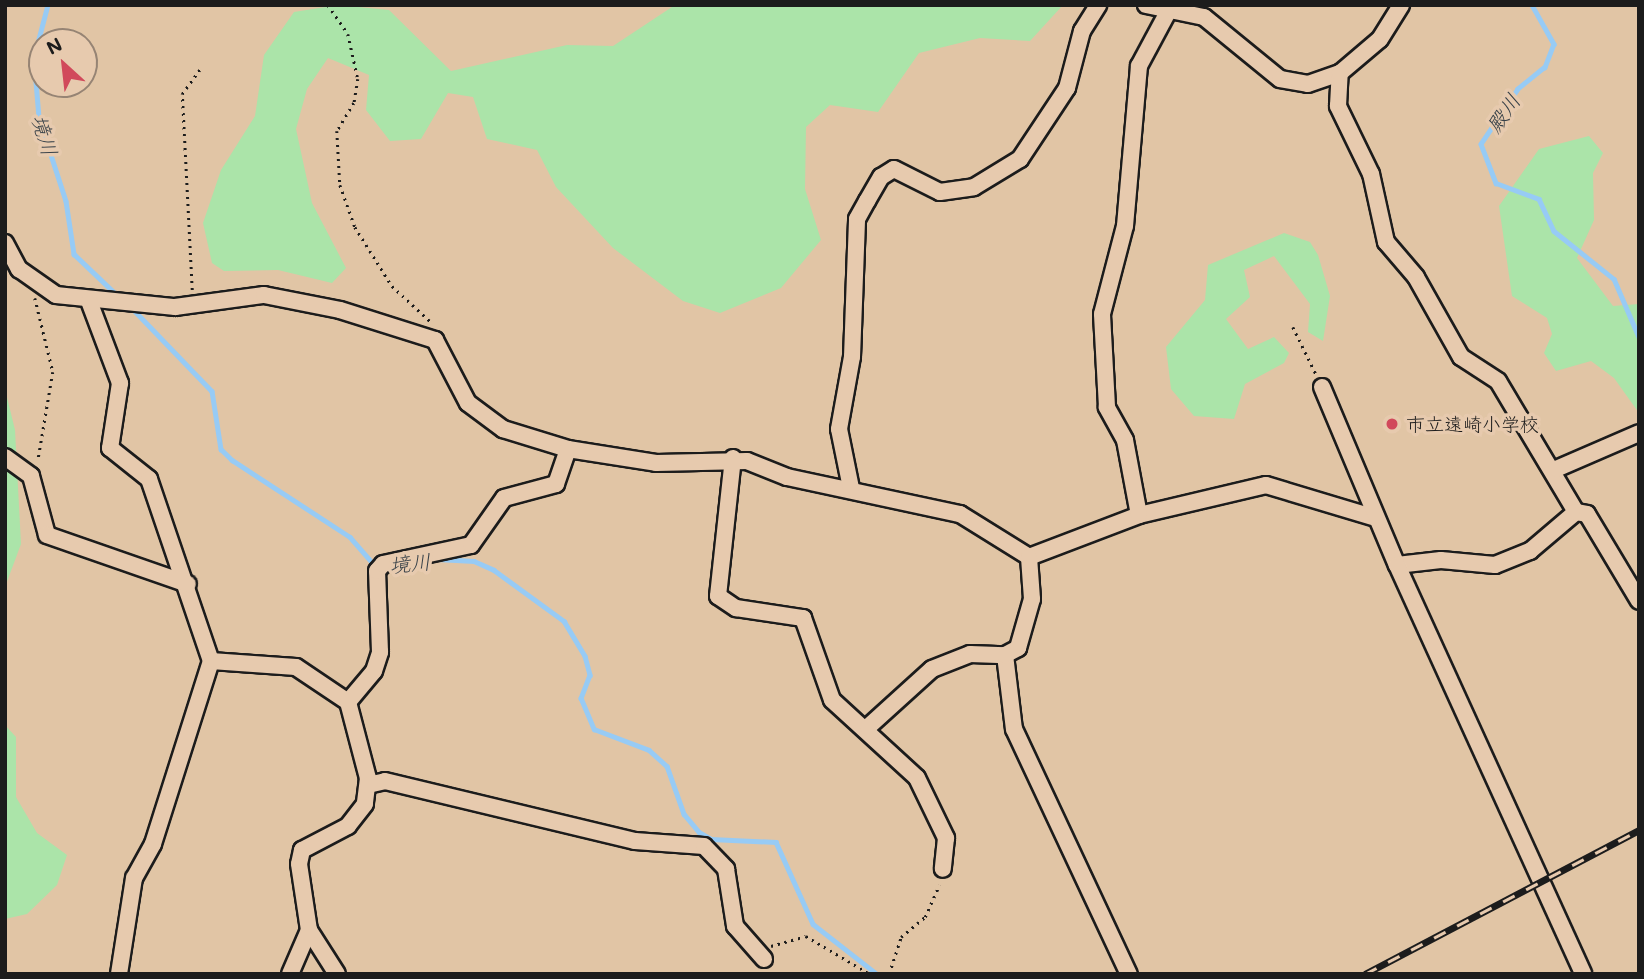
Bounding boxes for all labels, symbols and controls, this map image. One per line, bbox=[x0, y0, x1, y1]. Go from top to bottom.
north arrow bbox=[28, 28, 98, 98]
text: N bbox=[42, 31, 66, 60]
water label: 殿川 bbox=[1481, 89, 1525, 137]
water label: 境川 bbox=[27, 111, 63, 159]
place label: 市立遠崎小学校 bbox=[1406, 413, 1539, 435]
marker: 市立遠崎小学校 bbox=[1384, 416, 1400, 432]
water label: 境川 bbox=[388, 548, 432, 578]

